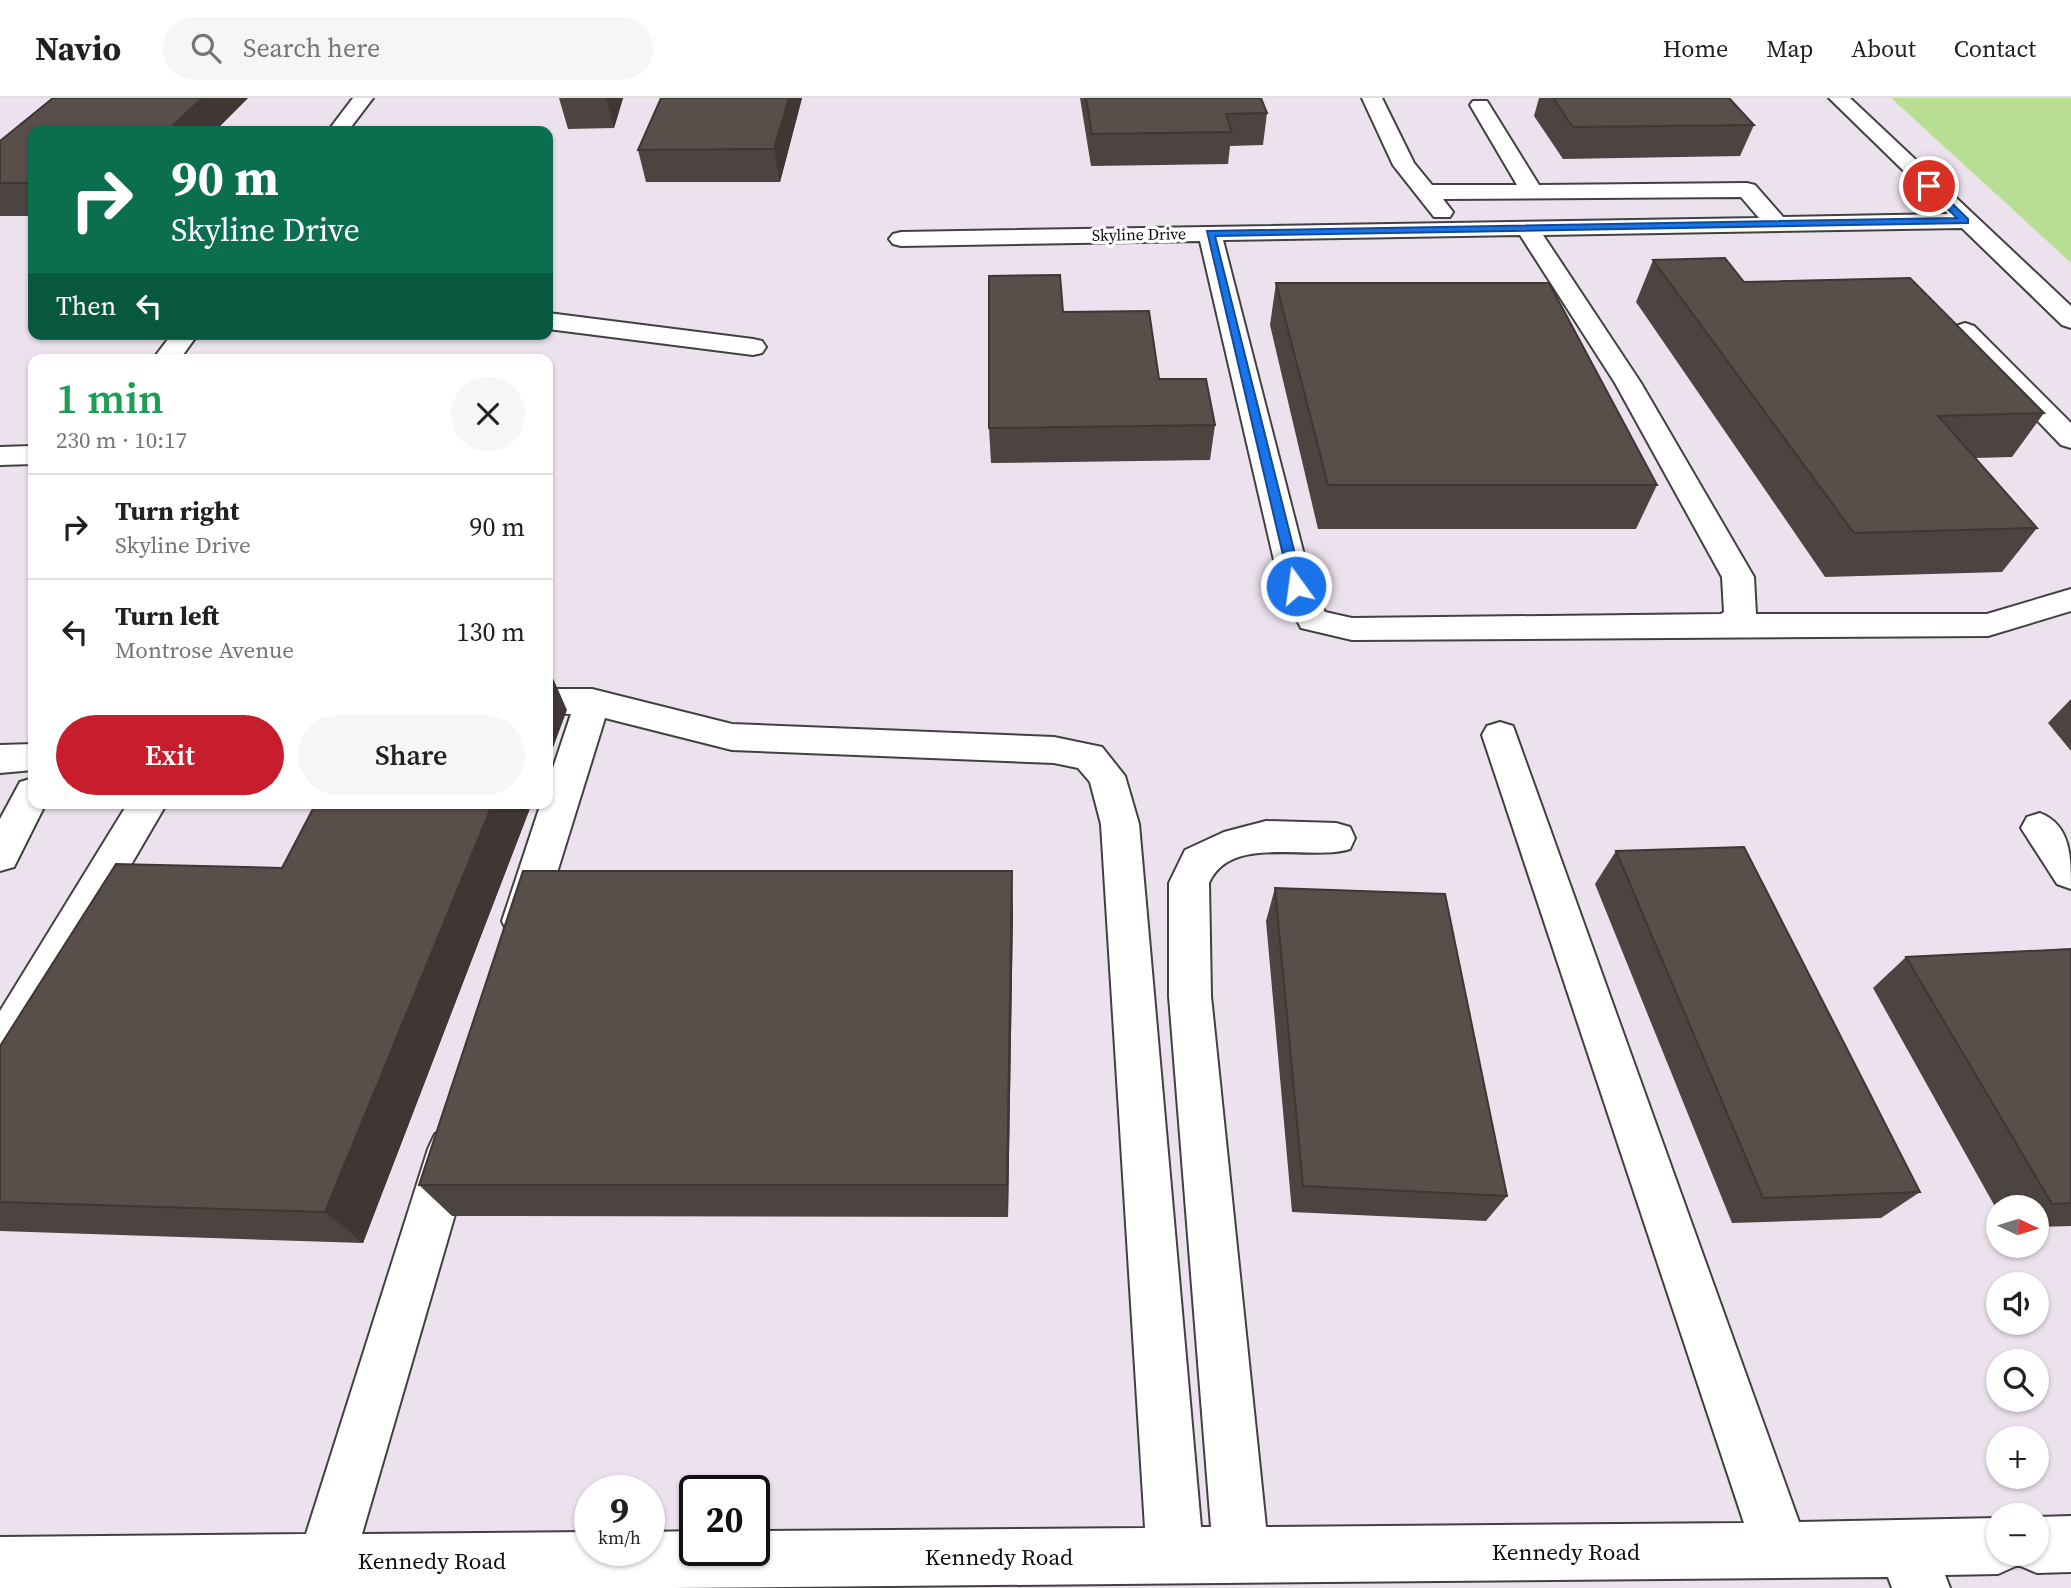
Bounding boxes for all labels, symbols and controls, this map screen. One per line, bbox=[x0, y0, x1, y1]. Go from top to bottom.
search box bbox=[163, 17, 653, 80]
text: Navio bbox=[35, 26, 121, 71]
icon: search bbox=[187, 29, 225, 67]
text: Search here bbox=[243, 30, 380, 66]
text: Home bbox=[1663, 32, 1728, 65]
text: Map bbox=[1766, 32, 1813, 65]
text: About bbox=[1851, 32, 1916, 65]
text: Contact bbox=[1954, 32, 2036, 65]
text: 90 m bbox=[171, 144, 279, 211]
icon: right bbox=[56, 154, 147, 245]
pin bbox=[1899, 156, 1959, 216]
icon: arrive bbox=[1910, 167, 1948, 205]
text: Skyline Drive bbox=[171, 208, 360, 252]
street label: Skyline Drive bbox=[1092, 222, 1186, 246]
icon: left bbox=[130, 287, 168, 325]
text: Then bbox=[56, 288, 116, 324]
text: 1 min bbox=[56, 369, 164, 427]
button: close bbox=[451, 377, 525, 451]
text: 230 m · 10:17 bbox=[56, 424, 187, 456]
text: Turn right bbox=[115, 493, 239, 529]
icon: right bbox=[56, 508, 94, 546]
text: 90 m bbox=[470, 509, 525, 545]
text: Skyline Drive bbox=[115, 529, 251, 561]
position arrow bbox=[1259, 549, 1333, 623]
text: Turn left bbox=[115, 598, 219, 634]
icon: left bbox=[56, 613, 94, 651]
text: 130 m bbox=[457, 614, 525, 650]
text: Montrose Avenue bbox=[115, 634, 294, 666]
button: Exit bbox=[56, 715, 284, 795]
button: Share bbox=[298, 715, 525, 795]
north arrow bbox=[1986, 1195, 2049, 1258]
map controls bbox=[1986, 1195, 2049, 1566]
button: sound bbox=[1986, 1272, 2049, 1335]
button: search bbox=[1986, 1349, 2049, 1412]
button: + bbox=[1986, 1426, 2049, 1489]
speed limit sign: 20 bbox=[679, 1475, 770, 1566]
text: 9 bbox=[610, 1487, 629, 1535]
button: − bbox=[1986, 1503, 2049, 1566]
text: km/h bbox=[598, 1525, 641, 1550]
street label: Kennedy Road bbox=[1492, 1536, 1640, 1568]
street label: Kennedy Road bbox=[925, 1541, 1073, 1573]
street label: Kennedy Road bbox=[358, 1545, 506, 1577]

